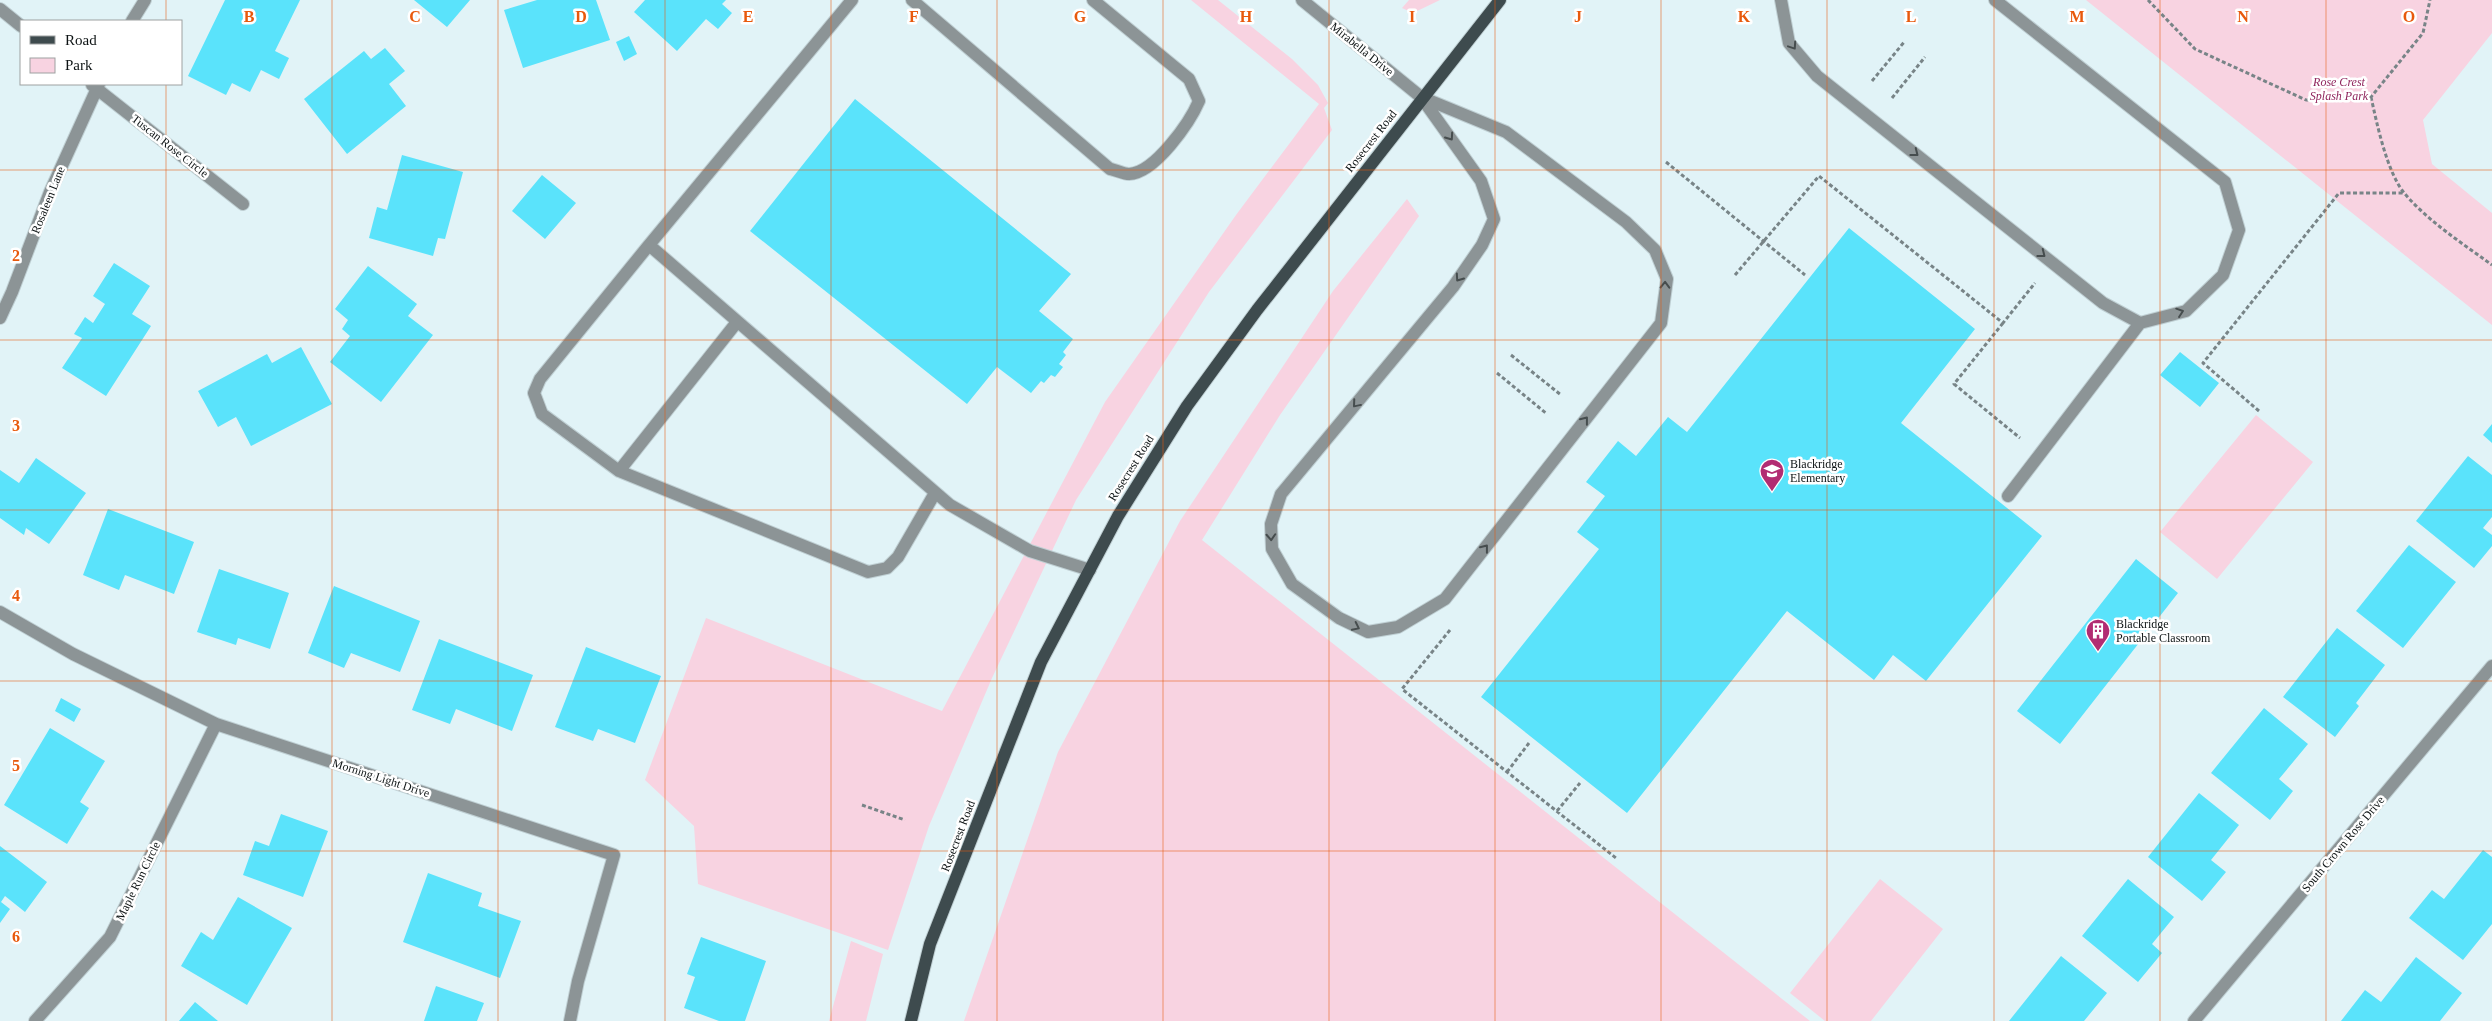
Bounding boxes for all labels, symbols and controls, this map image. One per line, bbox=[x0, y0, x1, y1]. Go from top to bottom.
text: B bbox=[244, 8, 255, 25]
text: C bbox=[409, 8, 421, 25]
text: D bbox=[575, 8, 587, 25]
text: E bbox=[743, 8, 753, 25]
text: F bbox=[909, 8, 919, 25]
text: G bbox=[1074, 8, 1087, 25]
text: H bbox=[1240, 8, 1253, 25]
text: I bbox=[1409, 8, 1415, 25]
text: J bbox=[1574, 8, 1582, 25]
text: K bbox=[1738, 8, 1751, 25]
text: L bbox=[1906, 8, 1916, 25]
text: M bbox=[2069, 8, 2085, 25]
text: N bbox=[2237, 8, 2249, 25]
text: O bbox=[2403, 8, 2415, 25]
street label: Mirabella Drive bbox=[1328, 19, 1396, 79]
legend bbox=[20, 20, 182, 85]
text: Road bbox=[65, 32, 97, 48]
one-way arrow bbox=[1787, 41, 1797, 50]
text: Park bbox=[65, 57, 93, 73]
park label: Rose Crest Splash Park bbox=[2310, 75, 2369, 103]
street label: Rosecrest Road bbox=[1342, 107, 1400, 175]
street label: Tuscan Rose Circle bbox=[129, 112, 211, 180]
one-way arrow bbox=[1444, 131, 1452, 140]
one-way arrow bbox=[1909, 148, 1918, 157]
street label: Rosaleen Lane bbox=[28, 164, 68, 236]
text: 2 bbox=[12, 247, 20, 264]
one-way arrow bbox=[2036, 249, 2045, 257]
one-way arrow bbox=[1456, 272, 1465, 282]
one-way arrow bbox=[1660, 280, 1670, 288]
one-way arrow bbox=[2175, 308, 2184, 318]
one-way arrow bbox=[1353, 398, 1362, 407]
text: 3 bbox=[12, 417, 20, 434]
one-way arrow bbox=[1579, 417, 1587, 426]
street label: Rosecrest Road bbox=[1105, 432, 1157, 504]
place label: Blackridge Elementary bbox=[1790, 457, 1845, 485]
school or university icon: Blackridge Elementary bbox=[1759, 458, 1785, 492]
one-way arrow bbox=[1266, 533, 1277, 541]
one-way arrow bbox=[1479, 545, 1487, 554]
text: 4 bbox=[12, 587, 20, 604]
place label: Blackridge Portable Classroom bbox=[2116, 617, 2211, 645]
building icon: Blackridge Portable Classroom bbox=[2085, 618, 2111, 652]
one-way arrow bbox=[1351, 620, 1360, 630]
street label: Morning Light Drive bbox=[331, 756, 431, 800]
text: 5 bbox=[12, 757, 20, 774]
street label: South Crown Rose Drive bbox=[2299, 793, 2387, 895]
street label: Rosecrest Road bbox=[938, 798, 978, 874]
street label: Maple Run Circle bbox=[113, 839, 163, 923]
text: 6 bbox=[12, 928, 20, 945]

